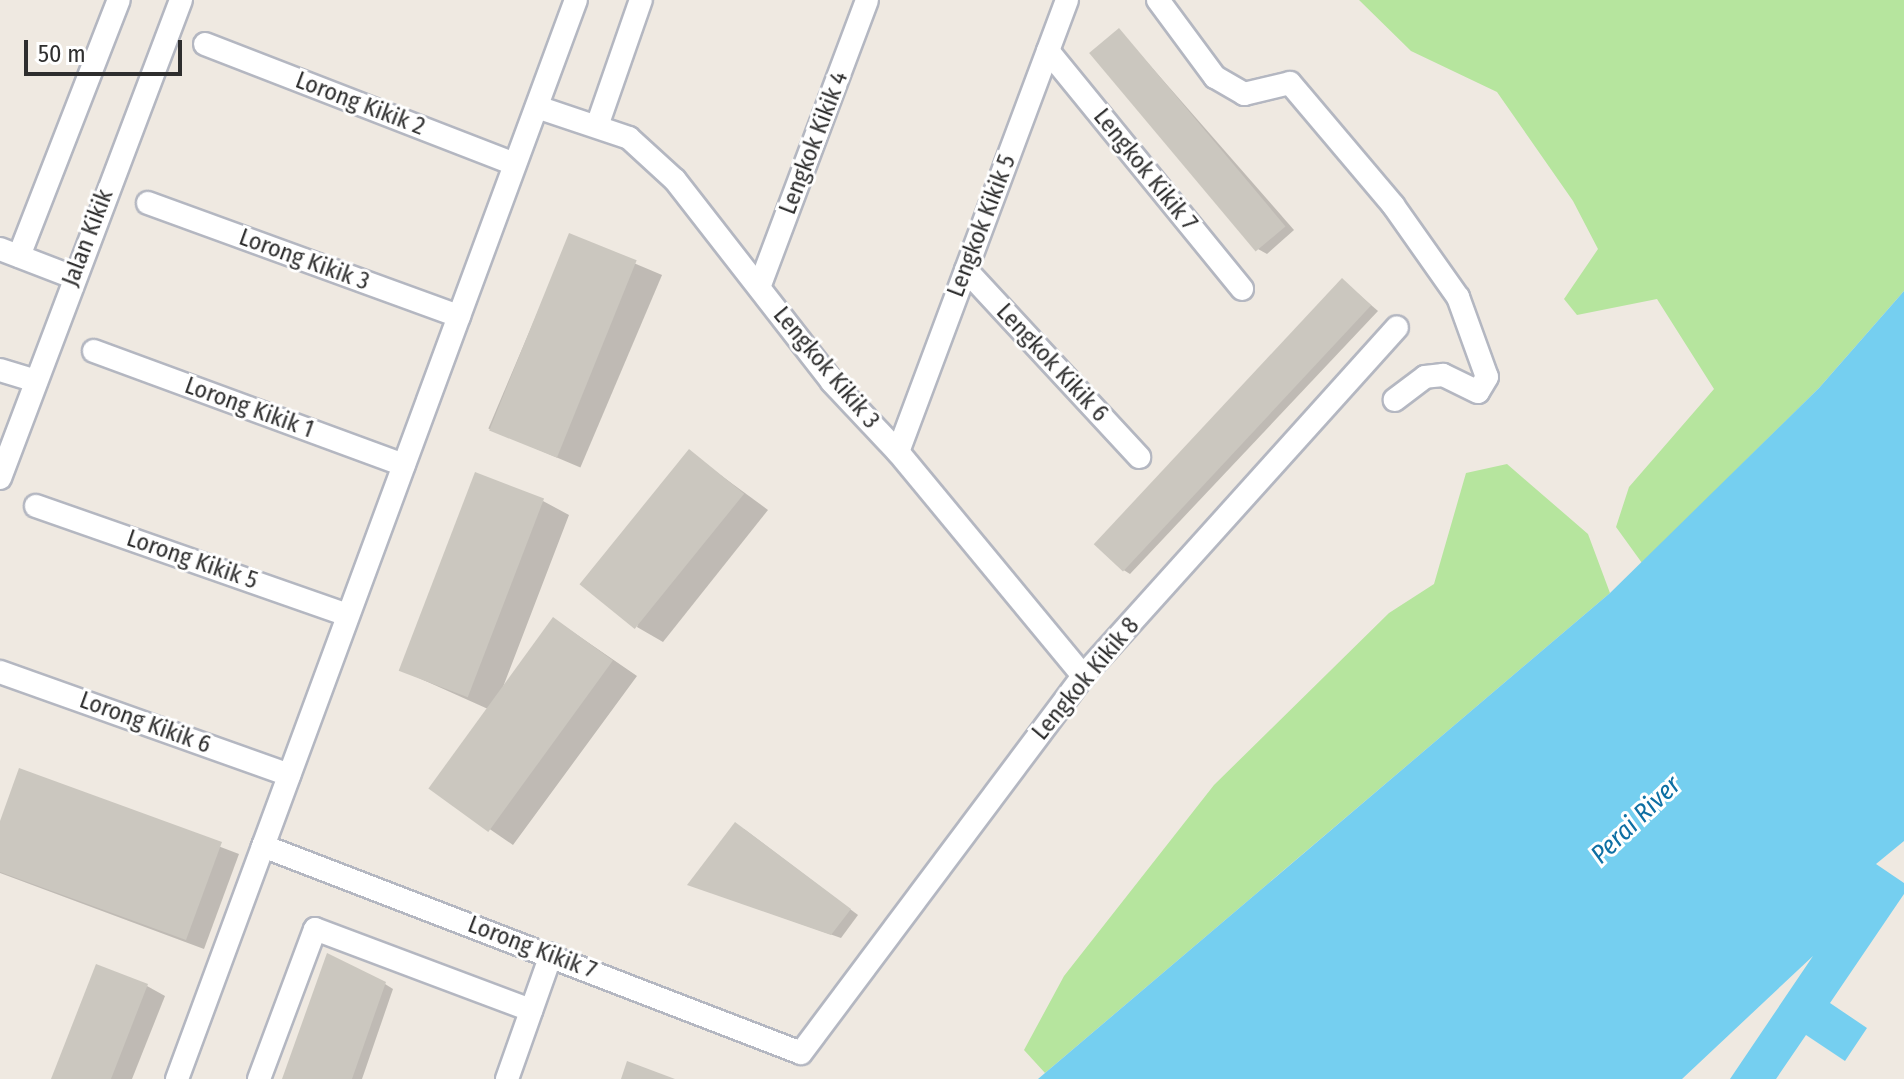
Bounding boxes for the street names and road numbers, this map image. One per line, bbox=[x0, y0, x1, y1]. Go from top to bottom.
street label: Lorong Kikik 2 bbox=[291, 66, 429, 142]
street label: Lengkok Kikik 4 bbox=[774, 67, 854, 219]
street label: Lengkok Kikik 7 bbox=[1087, 103, 1203, 237]
street label: Lengkok Kikik 5 bbox=[942, 151, 1022, 301]
street label: Jalan Kikik bbox=[56, 185, 120, 291]
street label: Lorong Kikik 3 bbox=[235, 223, 373, 297]
street label: Lengkok Kikik 6 bbox=[990, 298, 1114, 428]
street label: Lengkok Kikik 3 bbox=[767, 301, 885, 435]
street label: Lorong Kikik 1 bbox=[181, 371, 317, 445]
street label: Lorong Kikik 5 bbox=[123, 524, 261, 596]
street label: Lengkok Kikik 8 bbox=[1026, 612, 1146, 746]
street label: Lorong Kikik 6 bbox=[76, 686, 214, 760]
street label: Lorong Kikik 7 bbox=[464, 910, 600, 986]

